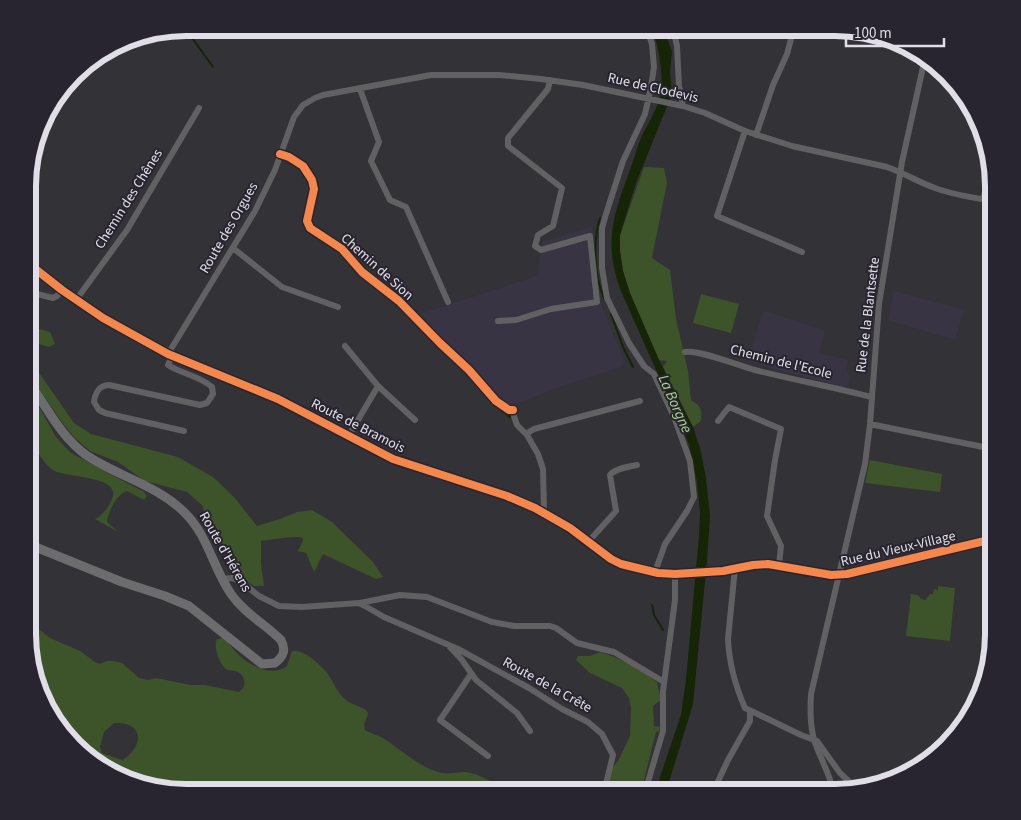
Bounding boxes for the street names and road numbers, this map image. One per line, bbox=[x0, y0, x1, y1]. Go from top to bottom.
street label: Rue de Clodevis bbox=[606, 68, 700, 108]
street label: Chemin des Chênes bbox=[90, 145, 168, 253]
street label: Route des Orgues bbox=[195, 179, 263, 277]
street label: Chemin de Sion bbox=[336, 229, 418, 305]
street label: Rue de la Blantsette bbox=[851, 256, 885, 374]
street label: Chemin de l'Ecole bbox=[728, 340, 834, 384]
street label: Route de Bramois bbox=[308, 394, 409, 458]
street label: Route d'Hérens bbox=[194, 508, 256, 596]
street label: Rue du Vieux-Village bbox=[838, 526, 958, 572]
street label: Route de la Crête bbox=[499, 652, 595, 718]

